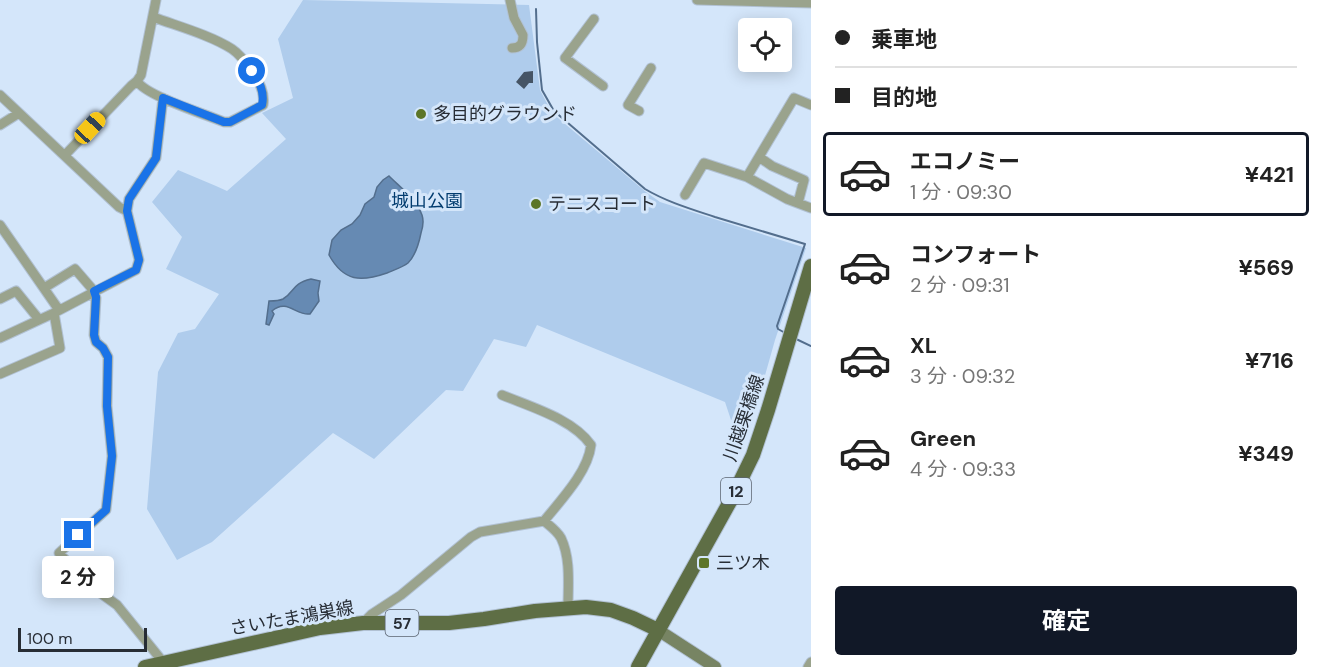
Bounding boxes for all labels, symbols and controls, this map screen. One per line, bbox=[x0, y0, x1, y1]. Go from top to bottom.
map controls bbox=[738, 18, 792, 72]
button: locate bbox=[738, 18, 792, 72]
text: 乗車地 bbox=[871, 25, 937, 54]
route start bbox=[238, 57, 265, 84]
text: 目的地 bbox=[871, 83, 937, 112]
place label: 多目的グラウンド bbox=[433, 102, 577, 126]
marker: 多目的グラウンド bbox=[414, 107, 428, 121]
car bbox=[71, 109, 109, 147]
icon: car bbox=[838, 147, 892, 201]
text: エコノミー bbox=[910, 147, 1020, 176]
text: ¥421 bbox=[1245, 160, 1294, 189]
text: 1 分 · 09:30 bbox=[910, 179, 1012, 205]
park label: 城山公園 bbox=[391, 189, 463, 213]
place label: テニスコート bbox=[548, 192, 656, 216]
marker: テニスコート bbox=[529, 197, 543, 211]
icon: car bbox=[838, 240, 892, 294]
text: コンフォート bbox=[910, 240, 1041, 269]
text: ¥569 bbox=[1239, 253, 1294, 282]
text: 2 分 · 09:31 bbox=[910, 272, 1009, 298]
text: XL bbox=[910, 331, 937, 360]
icon: car bbox=[838, 333, 892, 387]
text: ¥716 bbox=[1245, 346, 1294, 375]
text: 3 分 · 09:32 bbox=[910, 363, 1015, 389]
street label: 川越栗橋線 bbox=[718, 372, 770, 464]
text: Green bbox=[910, 424, 976, 453]
icon: car bbox=[838, 426, 892, 480]
text: ¥349 bbox=[1238, 439, 1294, 468]
text: 4 分 · 09:33 bbox=[910, 456, 1016, 482]
road number: 12 bbox=[721, 478, 751, 504]
route end bbox=[64, 521, 91, 548]
place label: 三ツ木 bbox=[716, 551, 770, 575]
callout: 2 分 bbox=[42, 556, 114, 598]
marker: 三ツ木 bbox=[697, 556, 711, 570]
text: 2 分 bbox=[60, 564, 96, 590]
button: 確定 bbox=[835, 586, 1297, 655]
street label: さいたま鴻巣線 bbox=[228, 595, 356, 641]
road number: 57 bbox=[386, 610, 418, 636]
scale bar bbox=[18, 625, 147, 652]
text: 100 m bbox=[27, 628, 72, 649]

